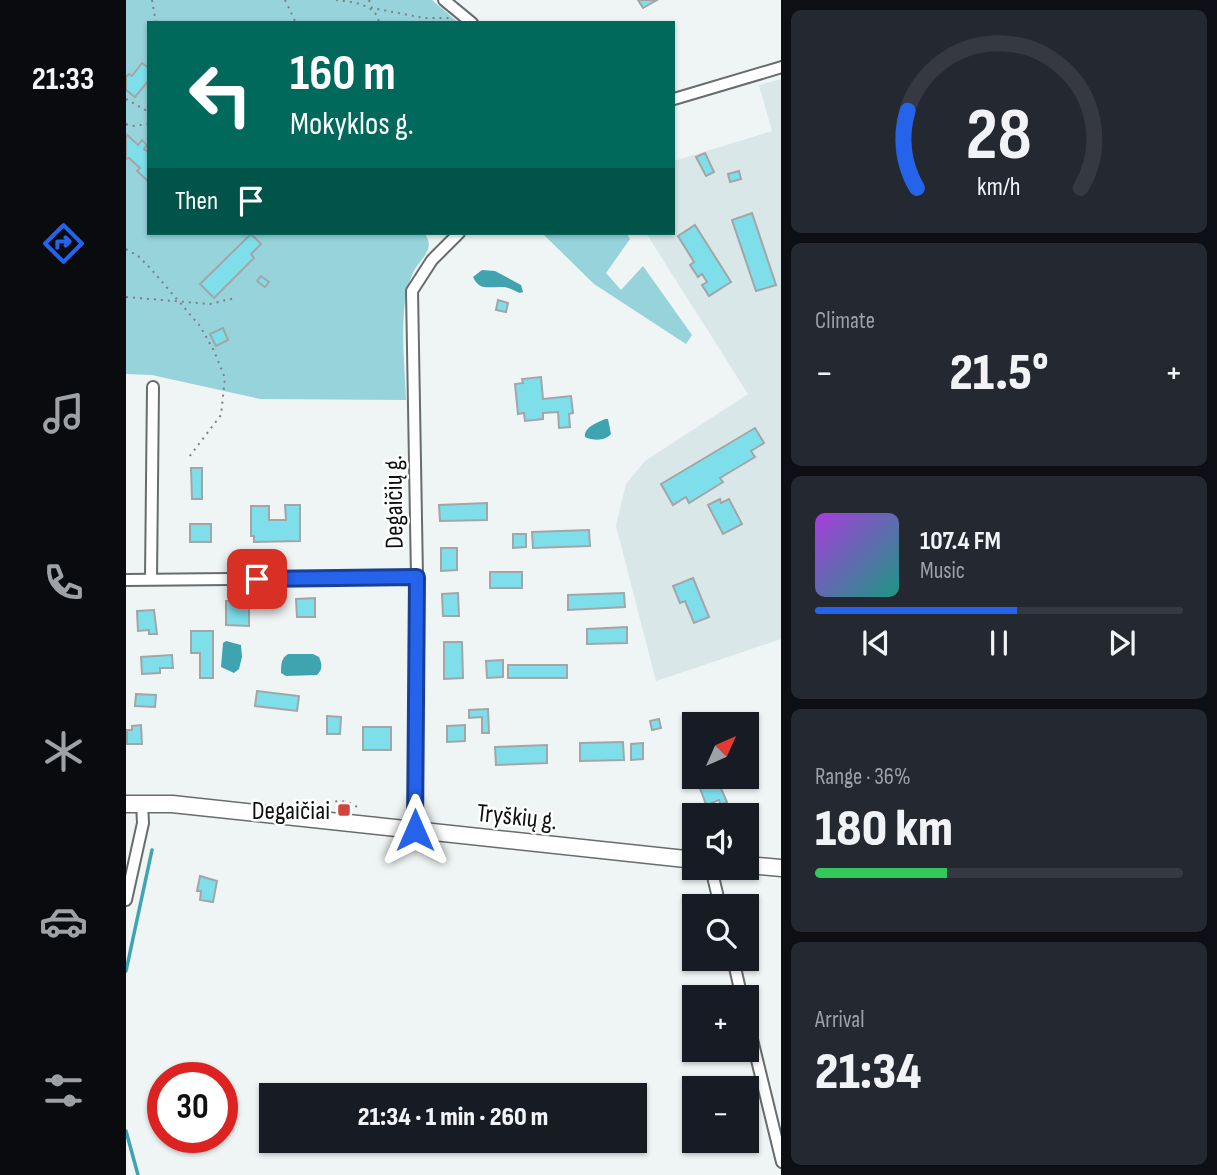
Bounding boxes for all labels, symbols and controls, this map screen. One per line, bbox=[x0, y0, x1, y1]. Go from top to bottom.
text: 160 m bbox=[290, 45, 396, 104]
icon: left bbox=[175, 49, 266, 140]
text: 21:33 bbox=[32, 60, 94, 99]
text: 28 bbox=[966, 92, 1032, 180]
text: Mokyklos g. bbox=[290, 105, 414, 144]
text: km/h bbox=[977, 171, 1021, 202]
icon: arrive bbox=[232, 182, 270, 220]
text: Then bbox=[175, 186, 218, 217]
icon: directions bbox=[39, 219, 88, 268]
text: Climate bbox=[815, 307, 875, 335]
text: 21.5° bbox=[949, 342, 1049, 405]
text: − bbox=[815, 351, 834, 396]
text: + bbox=[1164, 351, 1183, 396]
icon: music bbox=[39, 389, 88, 438]
street label: Degaičių g. bbox=[378, 455, 411, 549]
text: 107.4 FM bbox=[920, 526, 1001, 557]
pin bbox=[227, 549, 287, 609]
text: Music bbox=[920, 557, 965, 585]
icon: phone bbox=[39, 558, 88, 607]
icon: arrive bbox=[238, 560, 276, 598]
icon: previous bbox=[857, 624, 895, 662]
icon: pause bbox=[980, 624, 1018, 662]
icon: next bbox=[1103, 624, 1141, 662]
north arrow bbox=[682, 712, 760, 789]
map controls bbox=[682, 712, 759, 1153]
icon: climate bbox=[39, 727, 88, 776]
text: Range · 36% bbox=[815, 763, 911, 791]
position arrow bbox=[378, 793, 452, 867]
place label: Degaičiai bbox=[252, 796, 330, 827]
street label: Tryškių g. bbox=[475, 798, 559, 837]
text: 180 km bbox=[815, 798, 953, 861]
marker: Degaičiai bbox=[336, 802, 352, 818]
button: sound bbox=[682, 803, 759, 880]
button: search bbox=[682, 894, 759, 971]
icon: car bbox=[39, 897, 88, 946]
button: + bbox=[682, 985, 759, 1062]
text: Arrival bbox=[815, 1006, 864, 1034]
text: 21:34 bbox=[815, 1041, 921, 1104]
speed limit sign: 30 bbox=[147, 1062, 238, 1153]
icon: filters bbox=[39, 1066, 88, 1115]
button: − bbox=[682, 1076, 759, 1153]
text: 21:34 · 1 min · 260 m bbox=[358, 1102, 548, 1133]

